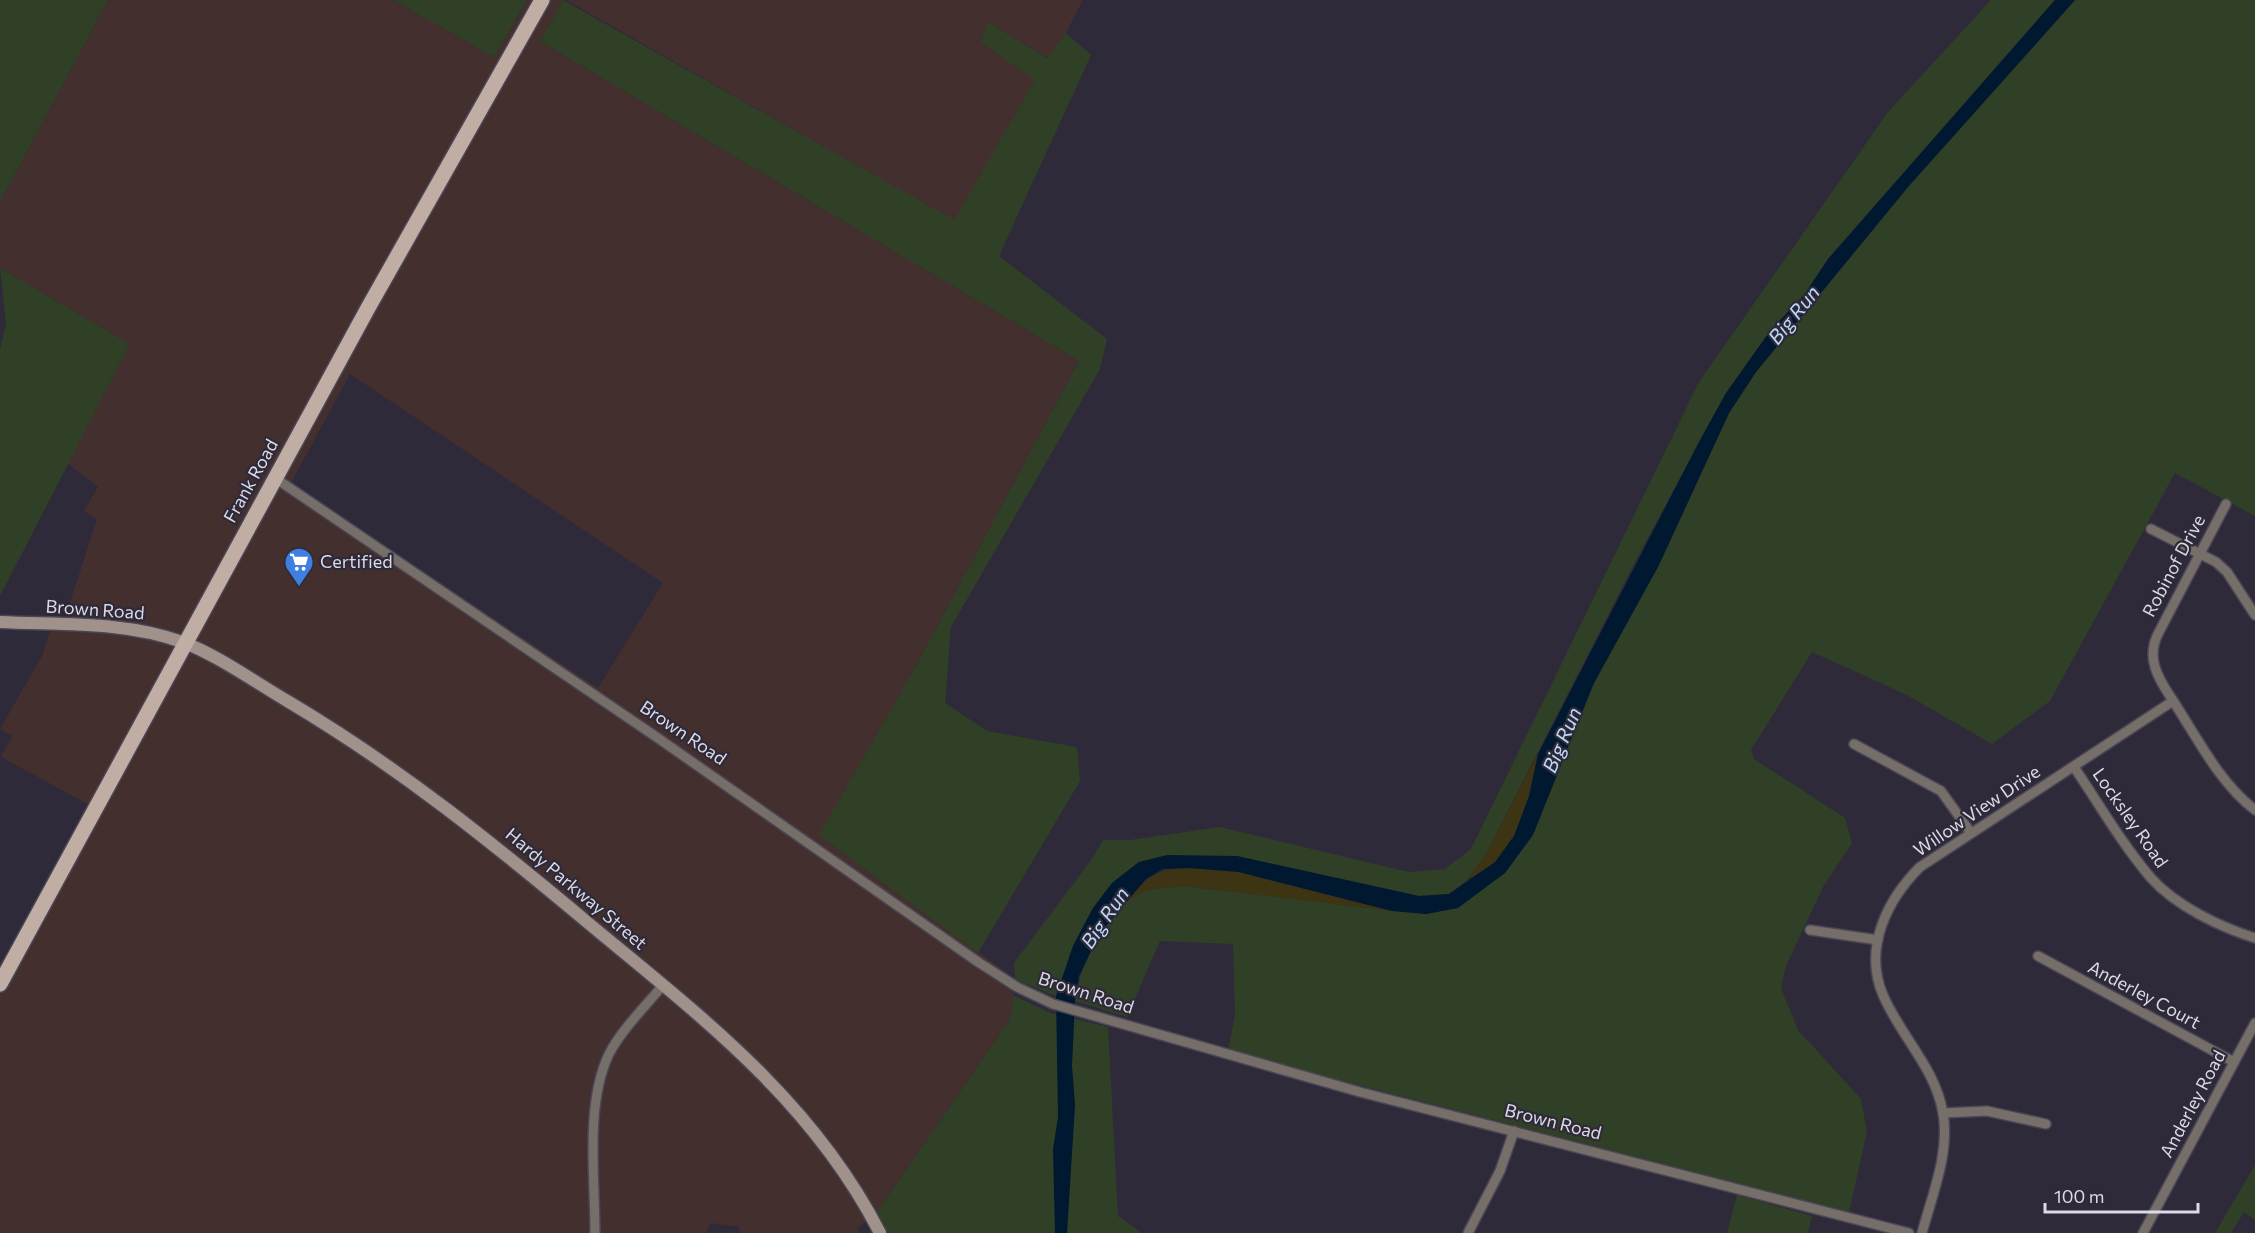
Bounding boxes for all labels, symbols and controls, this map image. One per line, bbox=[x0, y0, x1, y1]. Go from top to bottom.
water label: Big Run bbox=[1762, 280, 1824, 349]
street label: Frank Road bbox=[218, 435, 282, 526]
street label: Robinof Drive bbox=[2137, 511, 2209, 620]
supermarket icon: Certified bbox=[283, 546, 315, 588]
place label: Certified bbox=[320, 550, 393, 572]
street label: Brown Road bbox=[45, 595, 145, 623]
street label: Brown Road bbox=[636, 695, 731, 769]
water label: Big Run bbox=[1537, 703, 1586, 776]
street label: Willow View Drive bbox=[1909, 760, 2044, 861]
street label: Locksley Road bbox=[2088, 763, 2173, 871]
street label: Hardy Parkway Street bbox=[502, 823, 652, 954]
water label: Big Run bbox=[1075, 882, 1133, 953]
street label: Anderley Court bbox=[2085, 955, 2204, 1033]
street label: Brown Road bbox=[1036, 966, 1137, 1018]
street label: Anderley Road bbox=[2155, 1046, 2230, 1161]
street label: Brown Road bbox=[1502, 1098, 1604, 1144]
scale bar bbox=[2045, 1176, 2198, 1214]
text: 100 m bbox=[2054, 1185, 2104, 1207]

